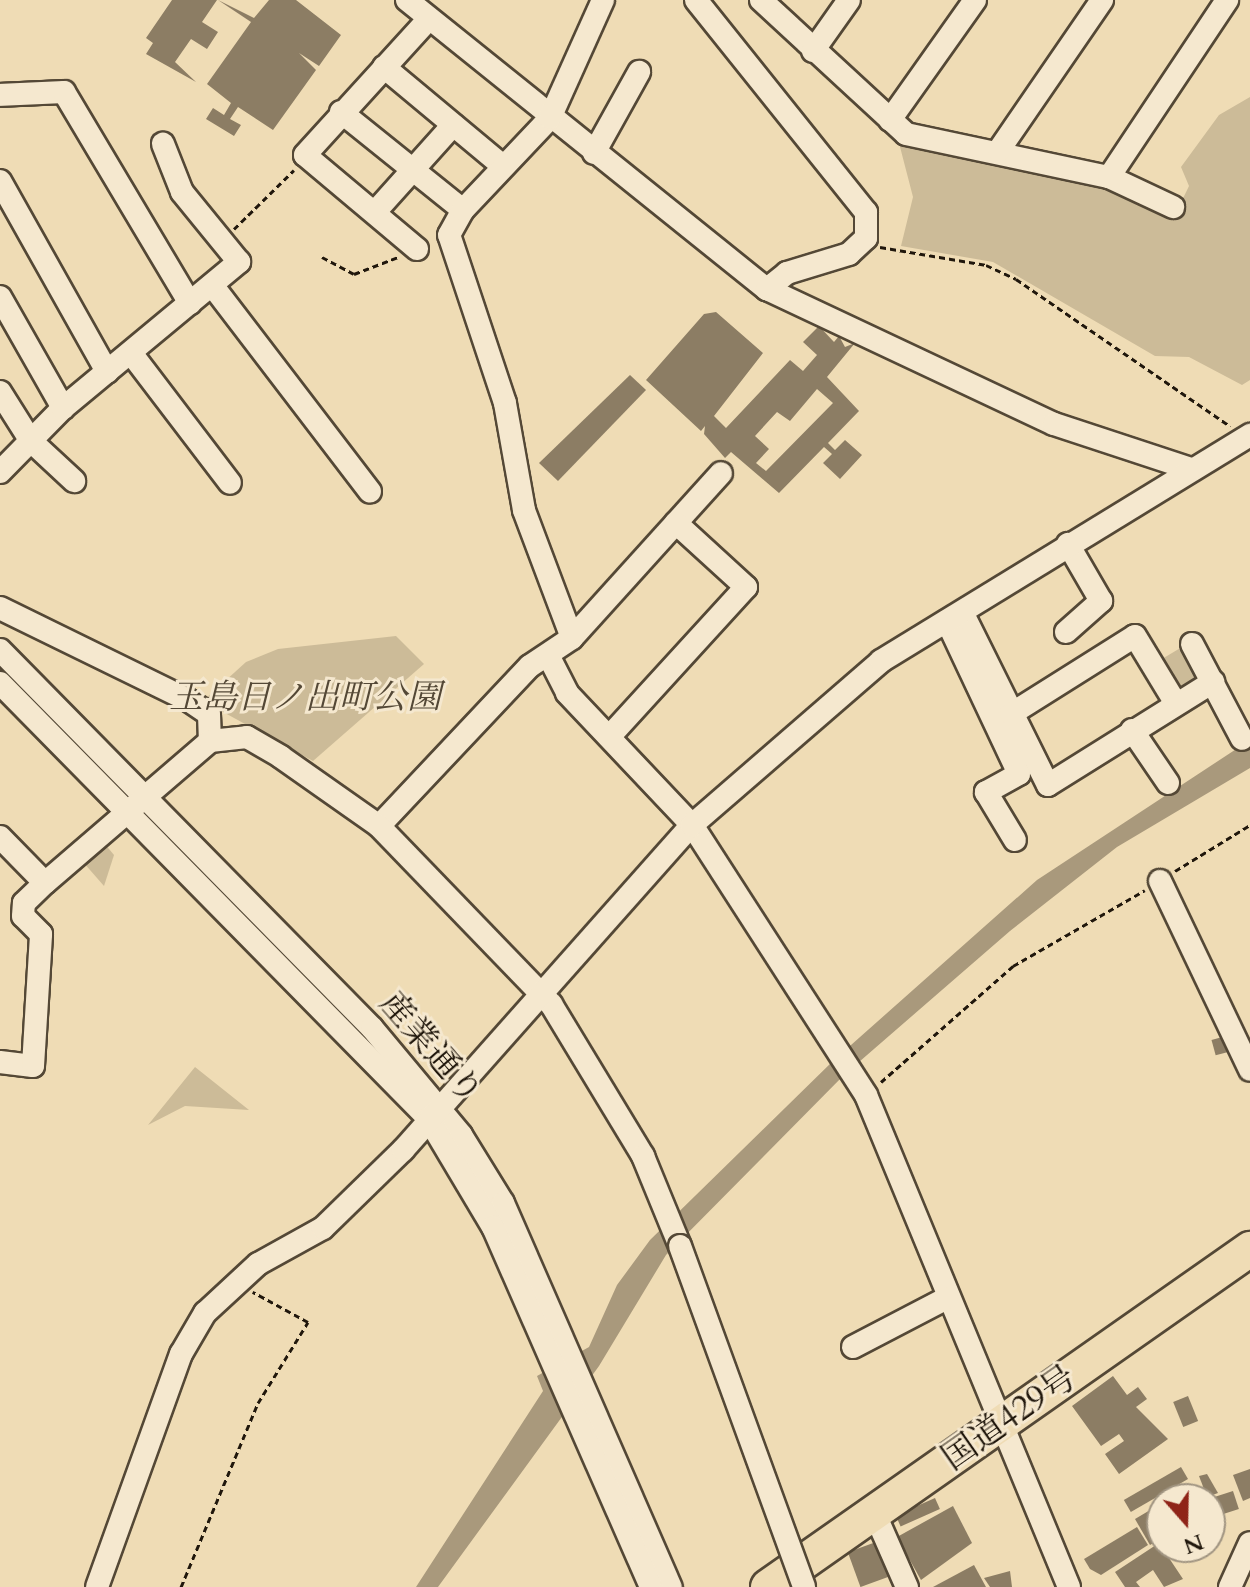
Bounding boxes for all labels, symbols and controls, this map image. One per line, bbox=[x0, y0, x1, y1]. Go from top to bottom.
park label: 玉島日ノ出町公園 bbox=[169, 678, 441, 718]
street label: 産業通り bbox=[371, 983, 491, 1113]
street label: 国道429号 bbox=[934, 1357, 1084, 1479]
north arrow bbox=[1146, 1483, 1226, 1563]
text: N bbox=[1179, 1526, 1208, 1561]

